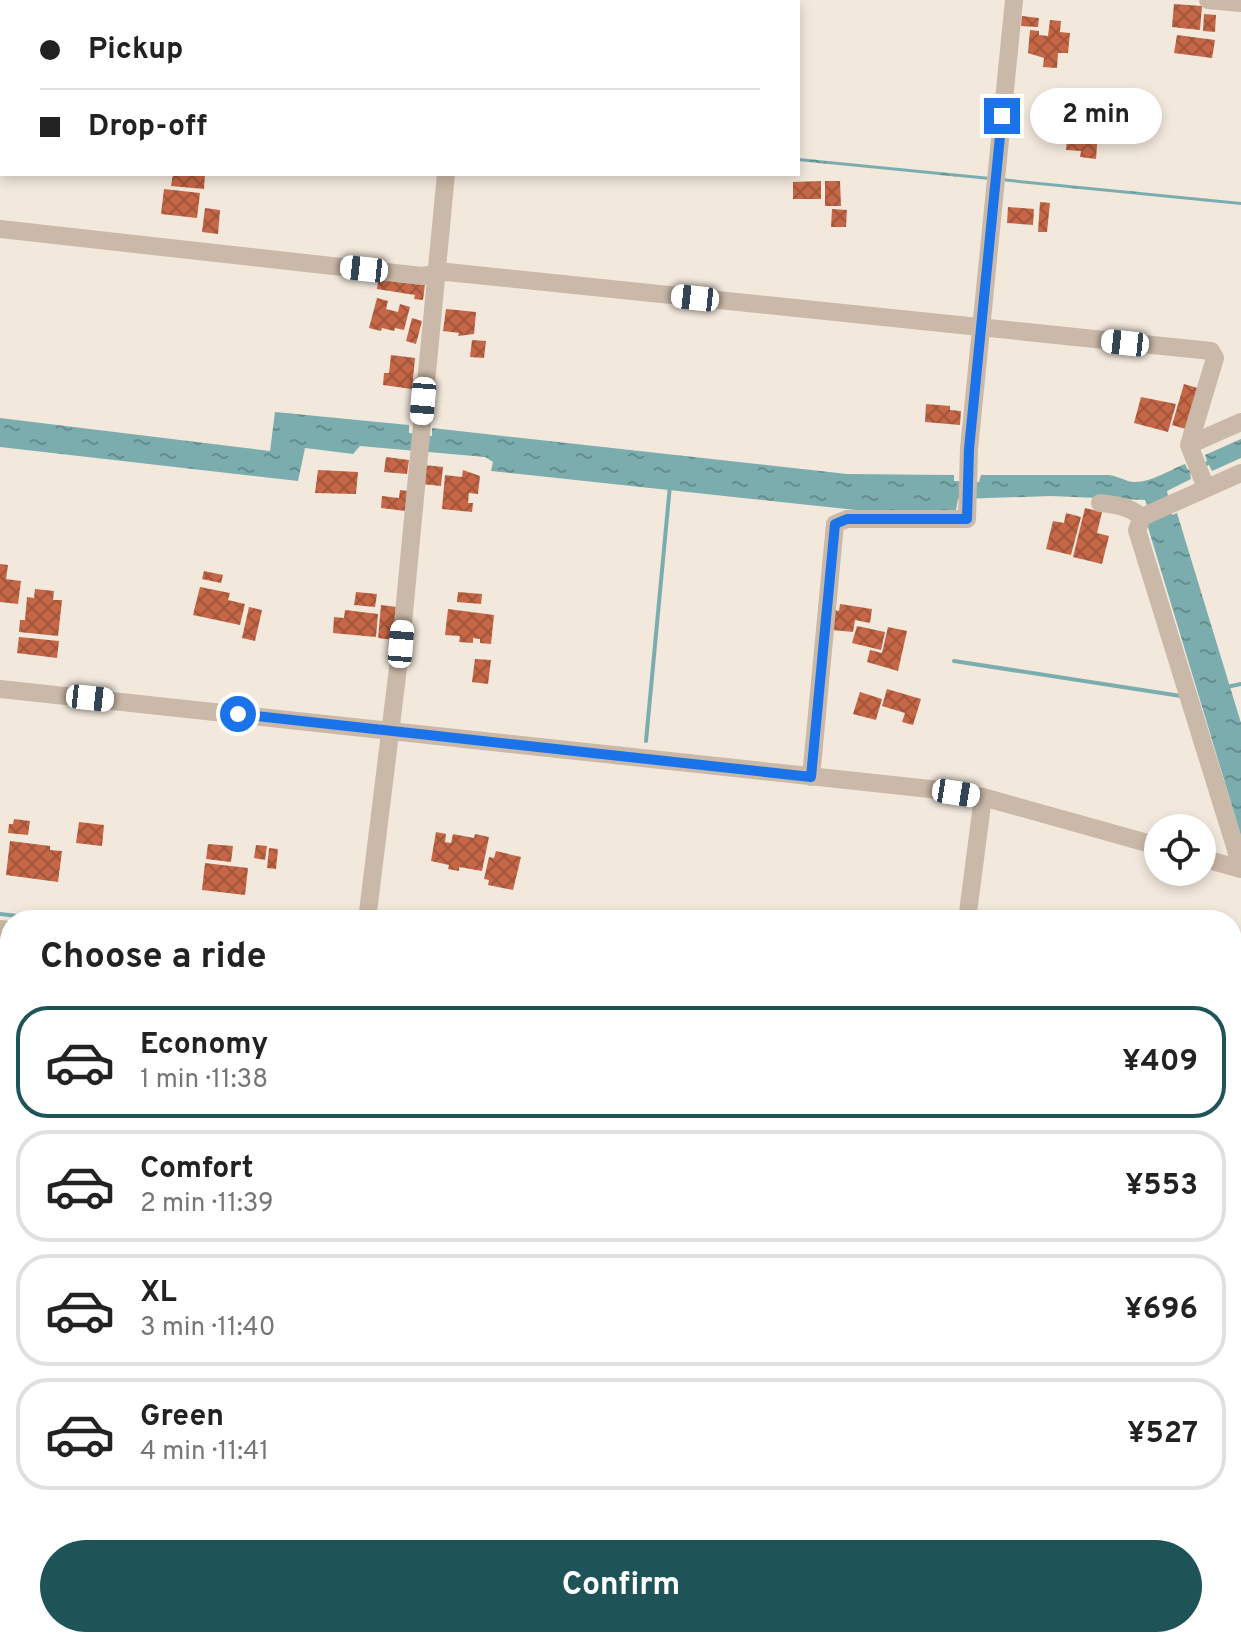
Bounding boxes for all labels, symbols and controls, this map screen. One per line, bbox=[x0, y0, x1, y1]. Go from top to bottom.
text: Pickup bbox=[88, 32, 183, 69]
callout: 2 min bbox=[1030, 88, 1162, 144]
route end bbox=[984, 98, 1020, 134]
text: 2 min bbox=[1062, 99, 1130, 132]
text: Drop-off bbox=[88, 109, 207, 146]
car bbox=[339, 255, 389, 283]
car bbox=[670, 284, 720, 312]
car bbox=[1100, 329, 1150, 357]
car bbox=[409, 376, 437, 426]
car bbox=[387, 619, 415, 669]
car bbox=[65, 684, 115, 712]
route start bbox=[220, 696, 256, 732]
car bbox=[930, 777, 982, 809]
map controls bbox=[1144, 814, 1216, 886]
button: locate bbox=[1144, 814, 1216, 886]
text: Choose a ride bbox=[40, 935, 266, 981]
icon: car bbox=[44, 1026, 116, 1098]
text: Economy bbox=[140, 1027, 268, 1064]
text: ¥409 bbox=[1122, 1044, 1198, 1081]
text: 1 min · 11:38 bbox=[140, 1064, 268, 1097]
icon: car bbox=[44, 1150, 116, 1222]
text: Comfort bbox=[140, 1151, 253, 1188]
text: ¥553 bbox=[1125, 1168, 1198, 1205]
text: 2 min · 11:39 bbox=[140, 1188, 273, 1221]
icon: car bbox=[44, 1274, 116, 1346]
text: XL bbox=[140, 1275, 177, 1312]
text: ¥696 bbox=[1124, 1292, 1198, 1329]
text: 3 min · 11:40 bbox=[140, 1312, 275, 1345]
icon: car bbox=[44, 1398, 116, 1470]
text: Green bbox=[140, 1399, 224, 1436]
text: ¥527 bbox=[1127, 1416, 1198, 1453]
text: 4 min · 11:41 bbox=[140, 1436, 269, 1469]
button: Confirm bbox=[40, 1540, 1202, 1632]

